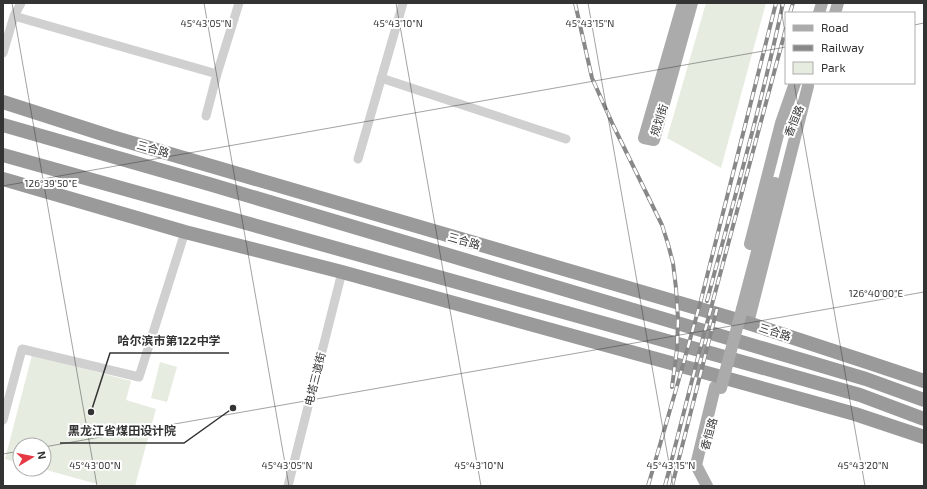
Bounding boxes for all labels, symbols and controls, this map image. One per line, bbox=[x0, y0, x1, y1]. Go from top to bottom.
legend bbox=[785, 12, 915, 84]
text: 45°43'05"N bbox=[181, 17, 231, 29]
text: 45°43'10"N bbox=[373, 17, 423, 29]
text: 45°43'15"N bbox=[566, 17, 614, 29]
text: Road bbox=[821, 20, 849, 34]
text: Railway bbox=[821, 40, 865, 54]
text: Park bbox=[821, 60, 846, 74]
street label: 规划街 bbox=[647, 102, 670, 138]
street label: 香恒路 bbox=[781, 103, 806, 139]
street label: 三合路 bbox=[135, 138, 171, 159]
text: 126°39'50"E bbox=[25, 177, 78, 189]
street label: 三合路 bbox=[446, 230, 482, 251]
text: 126°40'00"E bbox=[849, 287, 904, 299]
street label: 三合路 bbox=[757, 320, 793, 343]
callout: 哈尔滨市第122中学 bbox=[110, 329, 229, 353]
text: 哈尔滨市第122中学 bbox=[117, 333, 221, 347]
street label: 电塔三道街 bbox=[302, 351, 327, 407]
street label: 香恒路 bbox=[698, 416, 719, 452]
callout: 黑龙江省煤田设计院 bbox=[60, 419, 184, 443]
text: 黑龙江省煤田设计院 bbox=[68, 423, 176, 437]
north arrow bbox=[12, 437, 52, 477]
text: N bbox=[35, 450, 49, 460]
text: 45°43'00"N bbox=[69, 459, 121, 471]
text: 45°43'05"N bbox=[262, 459, 312, 471]
text: 45°43'10"N bbox=[454, 459, 504, 471]
text: 45°43'15"N bbox=[647, 459, 695, 471]
text: 45°43'20"N bbox=[837, 459, 889, 471]

